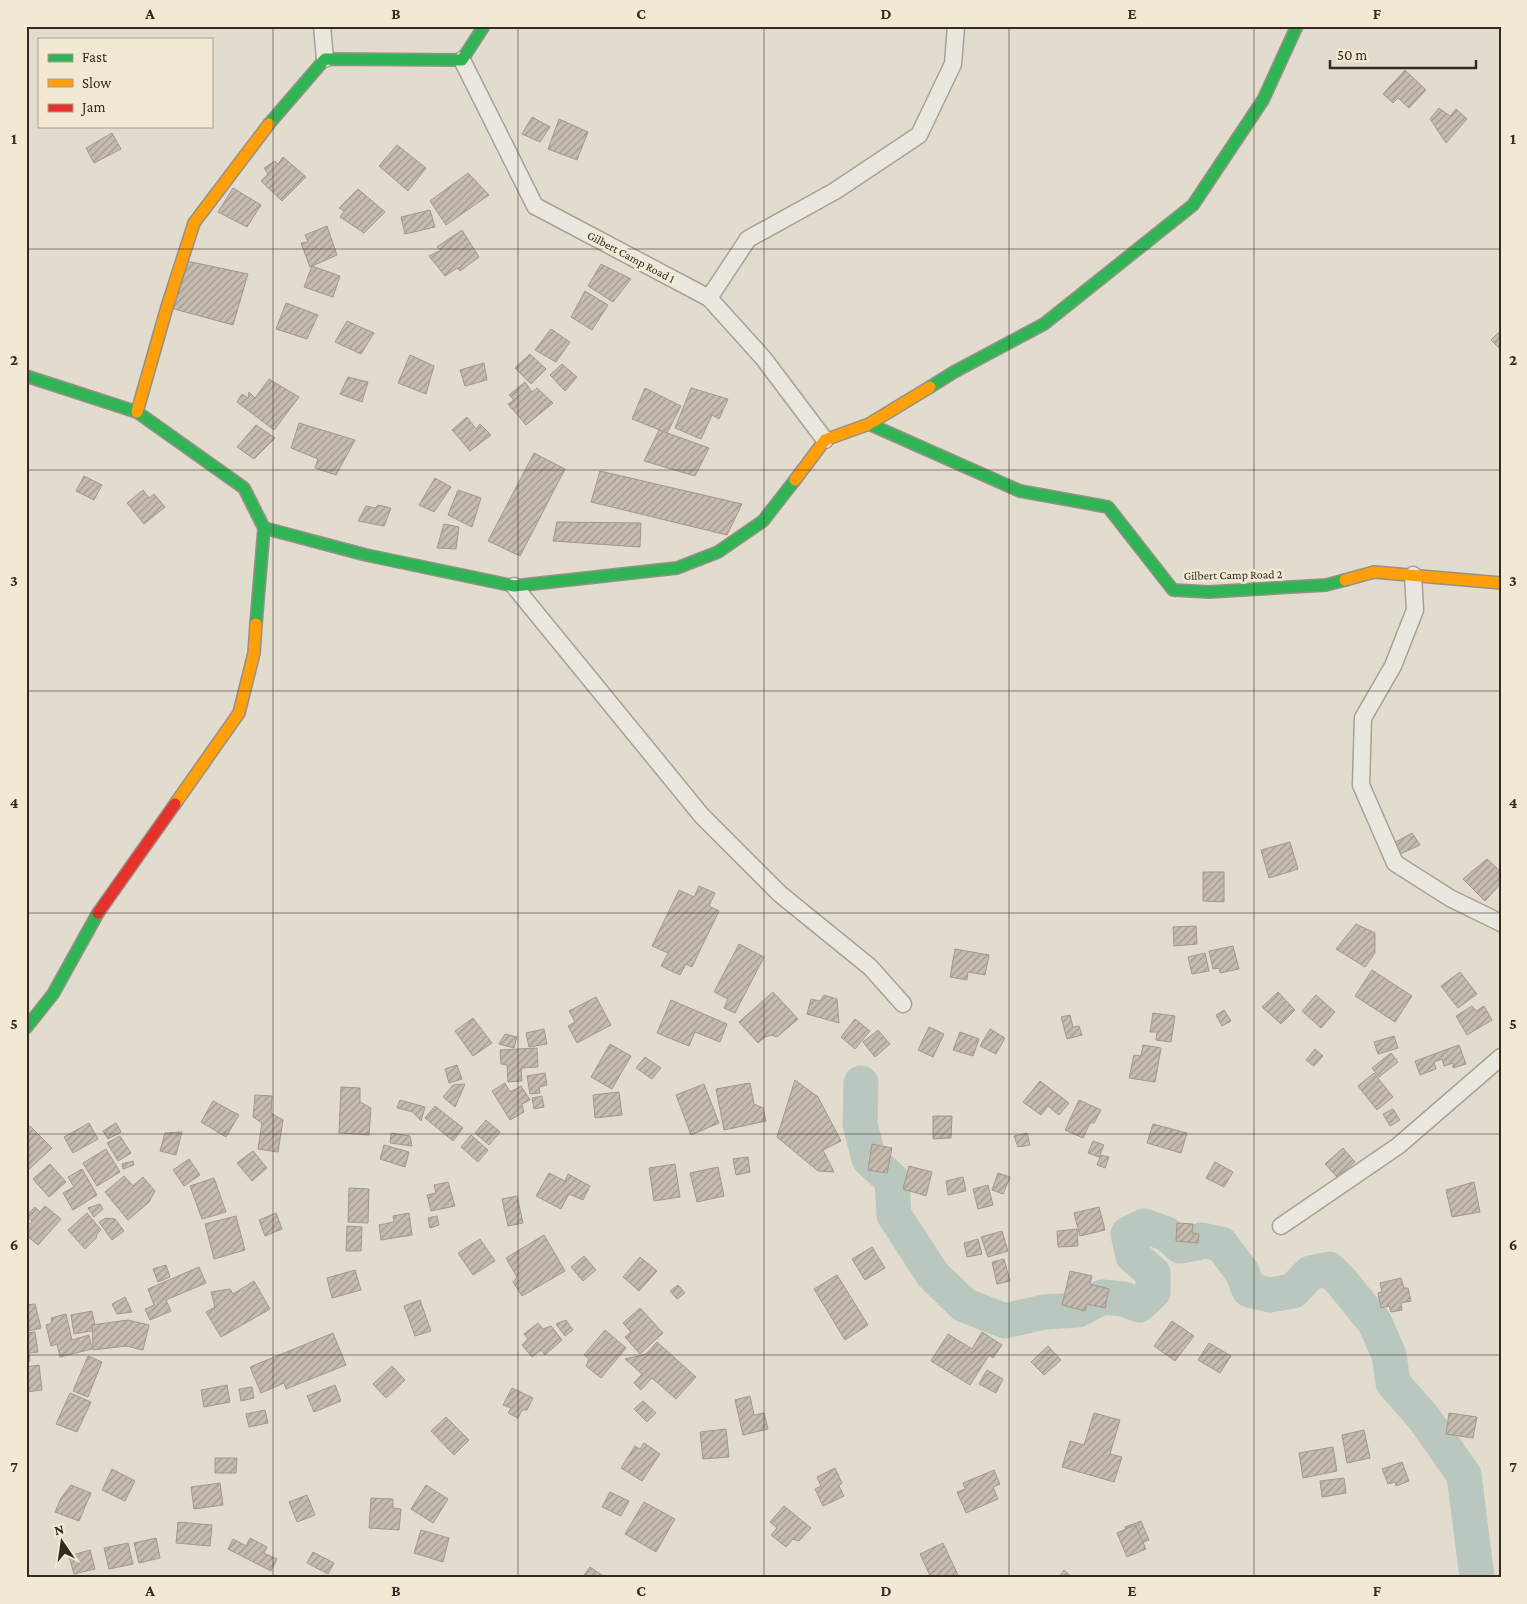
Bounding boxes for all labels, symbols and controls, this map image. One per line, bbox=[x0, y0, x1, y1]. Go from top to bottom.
text: A bbox=[144, 5, 155, 22]
text: B bbox=[391, 5, 401, 22]
text: C bbox=[636, 5, 646, 22]
text: D bbox=[880, 5, 892, 22]
text: E bbox=[1127, 5, 1137, 22]
text: F bbox=[1373, 5, 1382, 22]
legend bbox=[38, 38, 212, 128]
scale bar bbox=[1330, 38, 1476, 70]
text: 50 m bbox=[1337, 47, 1367, 63]
text: Fast bbox=[82, 49, 108, 65]
text: Slow bbox=[82, 75, 112, 91]
text: Jam bbox=[80, 99, 105, 116]
text: 1 bbox=[11, 130, 17, 147]
text: 1 bbox=[1510, 130, 1516, 147]
street label: Gilbert Camp Road 1 bbox=[585, 228, 677, 286]
text: 2 bbox=[10, 351, 18, 368]
text: 2 bbox=[1509, 351, 1517, 368]
street label: Gilbert Camp Road 2 bbox=[1183, 567, 1283, 583]
text: 3 bbox=[10, 572, 18, 589]
text: 3 bbox=[1509, 572, 1517, 589]
text: 4 bbox=[10, 794, 19, 811]
text: 4 bbox=[1509, 794, 1518, 811]
text: 5 bbox=[10, 1015, 18, 1032]
text: 5 bbox=[1509, 1015, 1517, 1032]
text: 6 bbox=[10, 1236, 18, 1253]
text: 6 bbox=[1509, 1236, 1517, 1253]
text: 7 bbox=[10, 1458, 18, 1475]
text: 7 bbox=[1509, 1458, 1517, 1475]
north arrow bbox=[38, 1516, 88, 1566]
text: N bbox=[53, 1520, 66, 1538]
text: A bbox=[144, 1582, 155, 1599]
text: B bbox=[391, 1582, 401, 1599]
text: C bbox=[636, 1582, 646, 1599]
text: D bbox=[880, 1582, 892, 1599]
text: E bbox=[1127, 1582, 1137, 1599]
text: F bbox=[1373, 1582, 1382, 1599]

